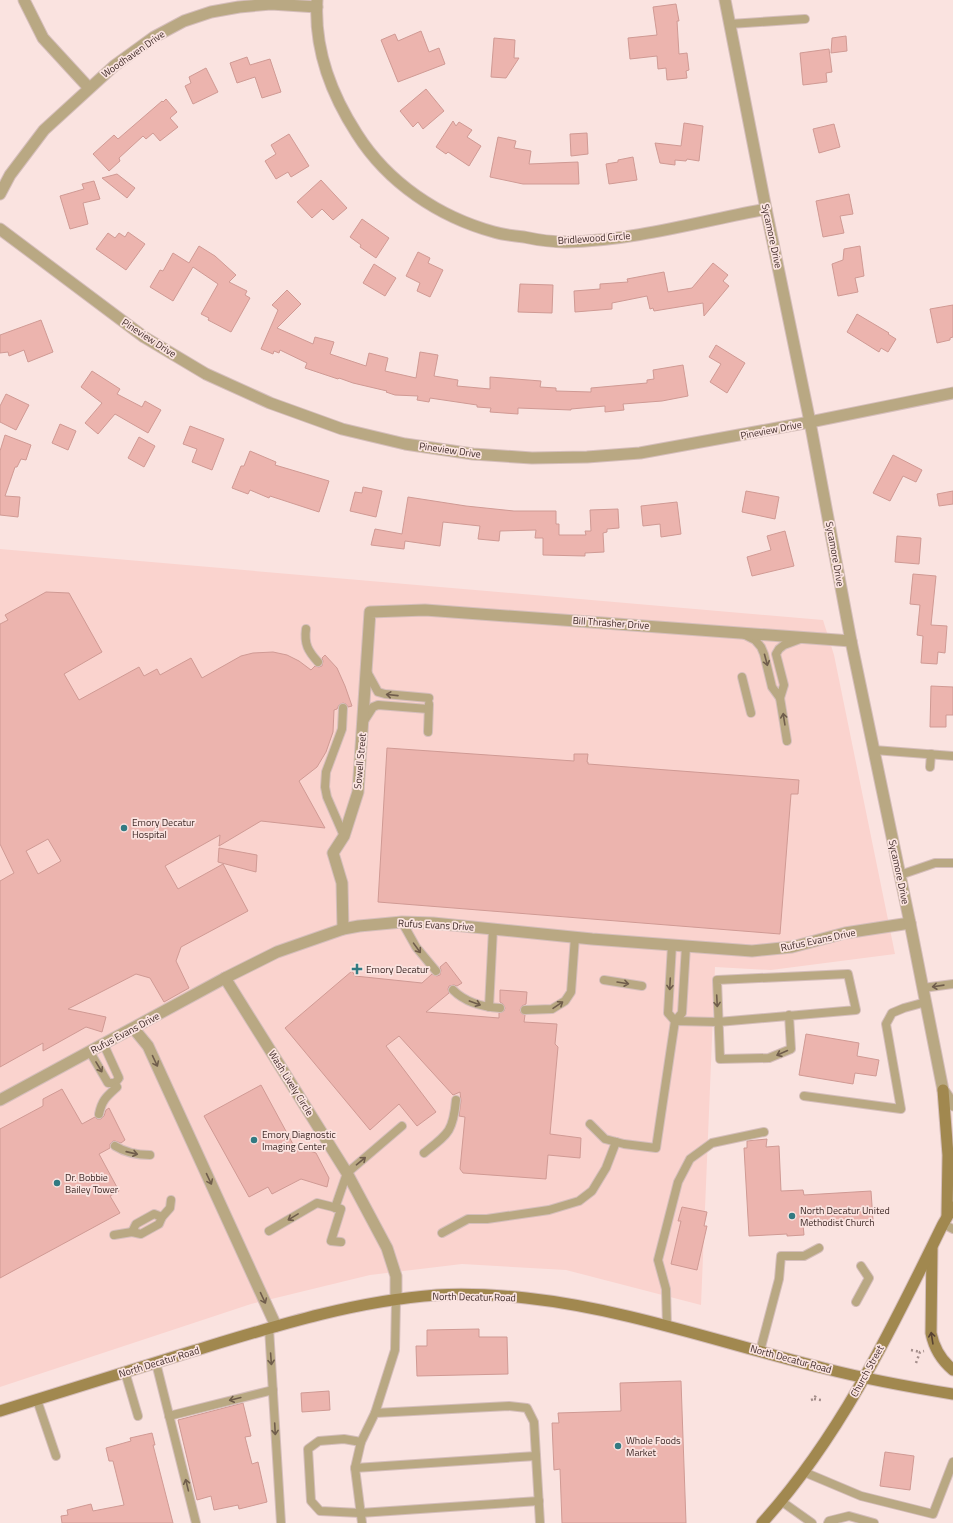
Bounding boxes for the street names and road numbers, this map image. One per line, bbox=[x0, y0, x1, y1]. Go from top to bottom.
street label: Woodhaven Drive bbox=[98, 27, 168, 81]
street label: Sycamore Drive bbox=[758, 202, 786, 270]
street label: Bridlewood Circle bbox=[557, 228, 631, 248]
street label: Pineview Drive bbox=[119, 315, 179, 361]
street label: Pineview Drive bbox=[739, 417, 803, 443]
street label: Pineview Drive bbox=[418, 438, 482, 462]
street label: Sycamore Drive bbox=[822, 520, 848, 588]
street label: Bill Thrasher Drive bbox=[572, 613, 650, 633]
street label: Sowell Street bbox=[350, 732, 370, 789]
street label: Sycamore Drive bbox=[885, 838, 913, 906]
street label: Rufus Evans Drive bbox=[398, 916, 474, 934]
street label: Rufus Evans Drive bbox=[779, 925, 857, 955]
street label: Rufus Evans Drive bbox=[88, 1008, 162, 1058]
street label: Wash Lively Circle bbox=[265, 1047, 317, 1119]
street label: North Decatur Road bbox=[432, 1289, 516, 1305]
street label: North Decatur Road bbox=[749, 1341, 833, 1377]
street label: Church Street bbox=[847, 1342, 888, 1400]
street label: North Decatur Road bbox=[117, 1343, 201, 1381]

